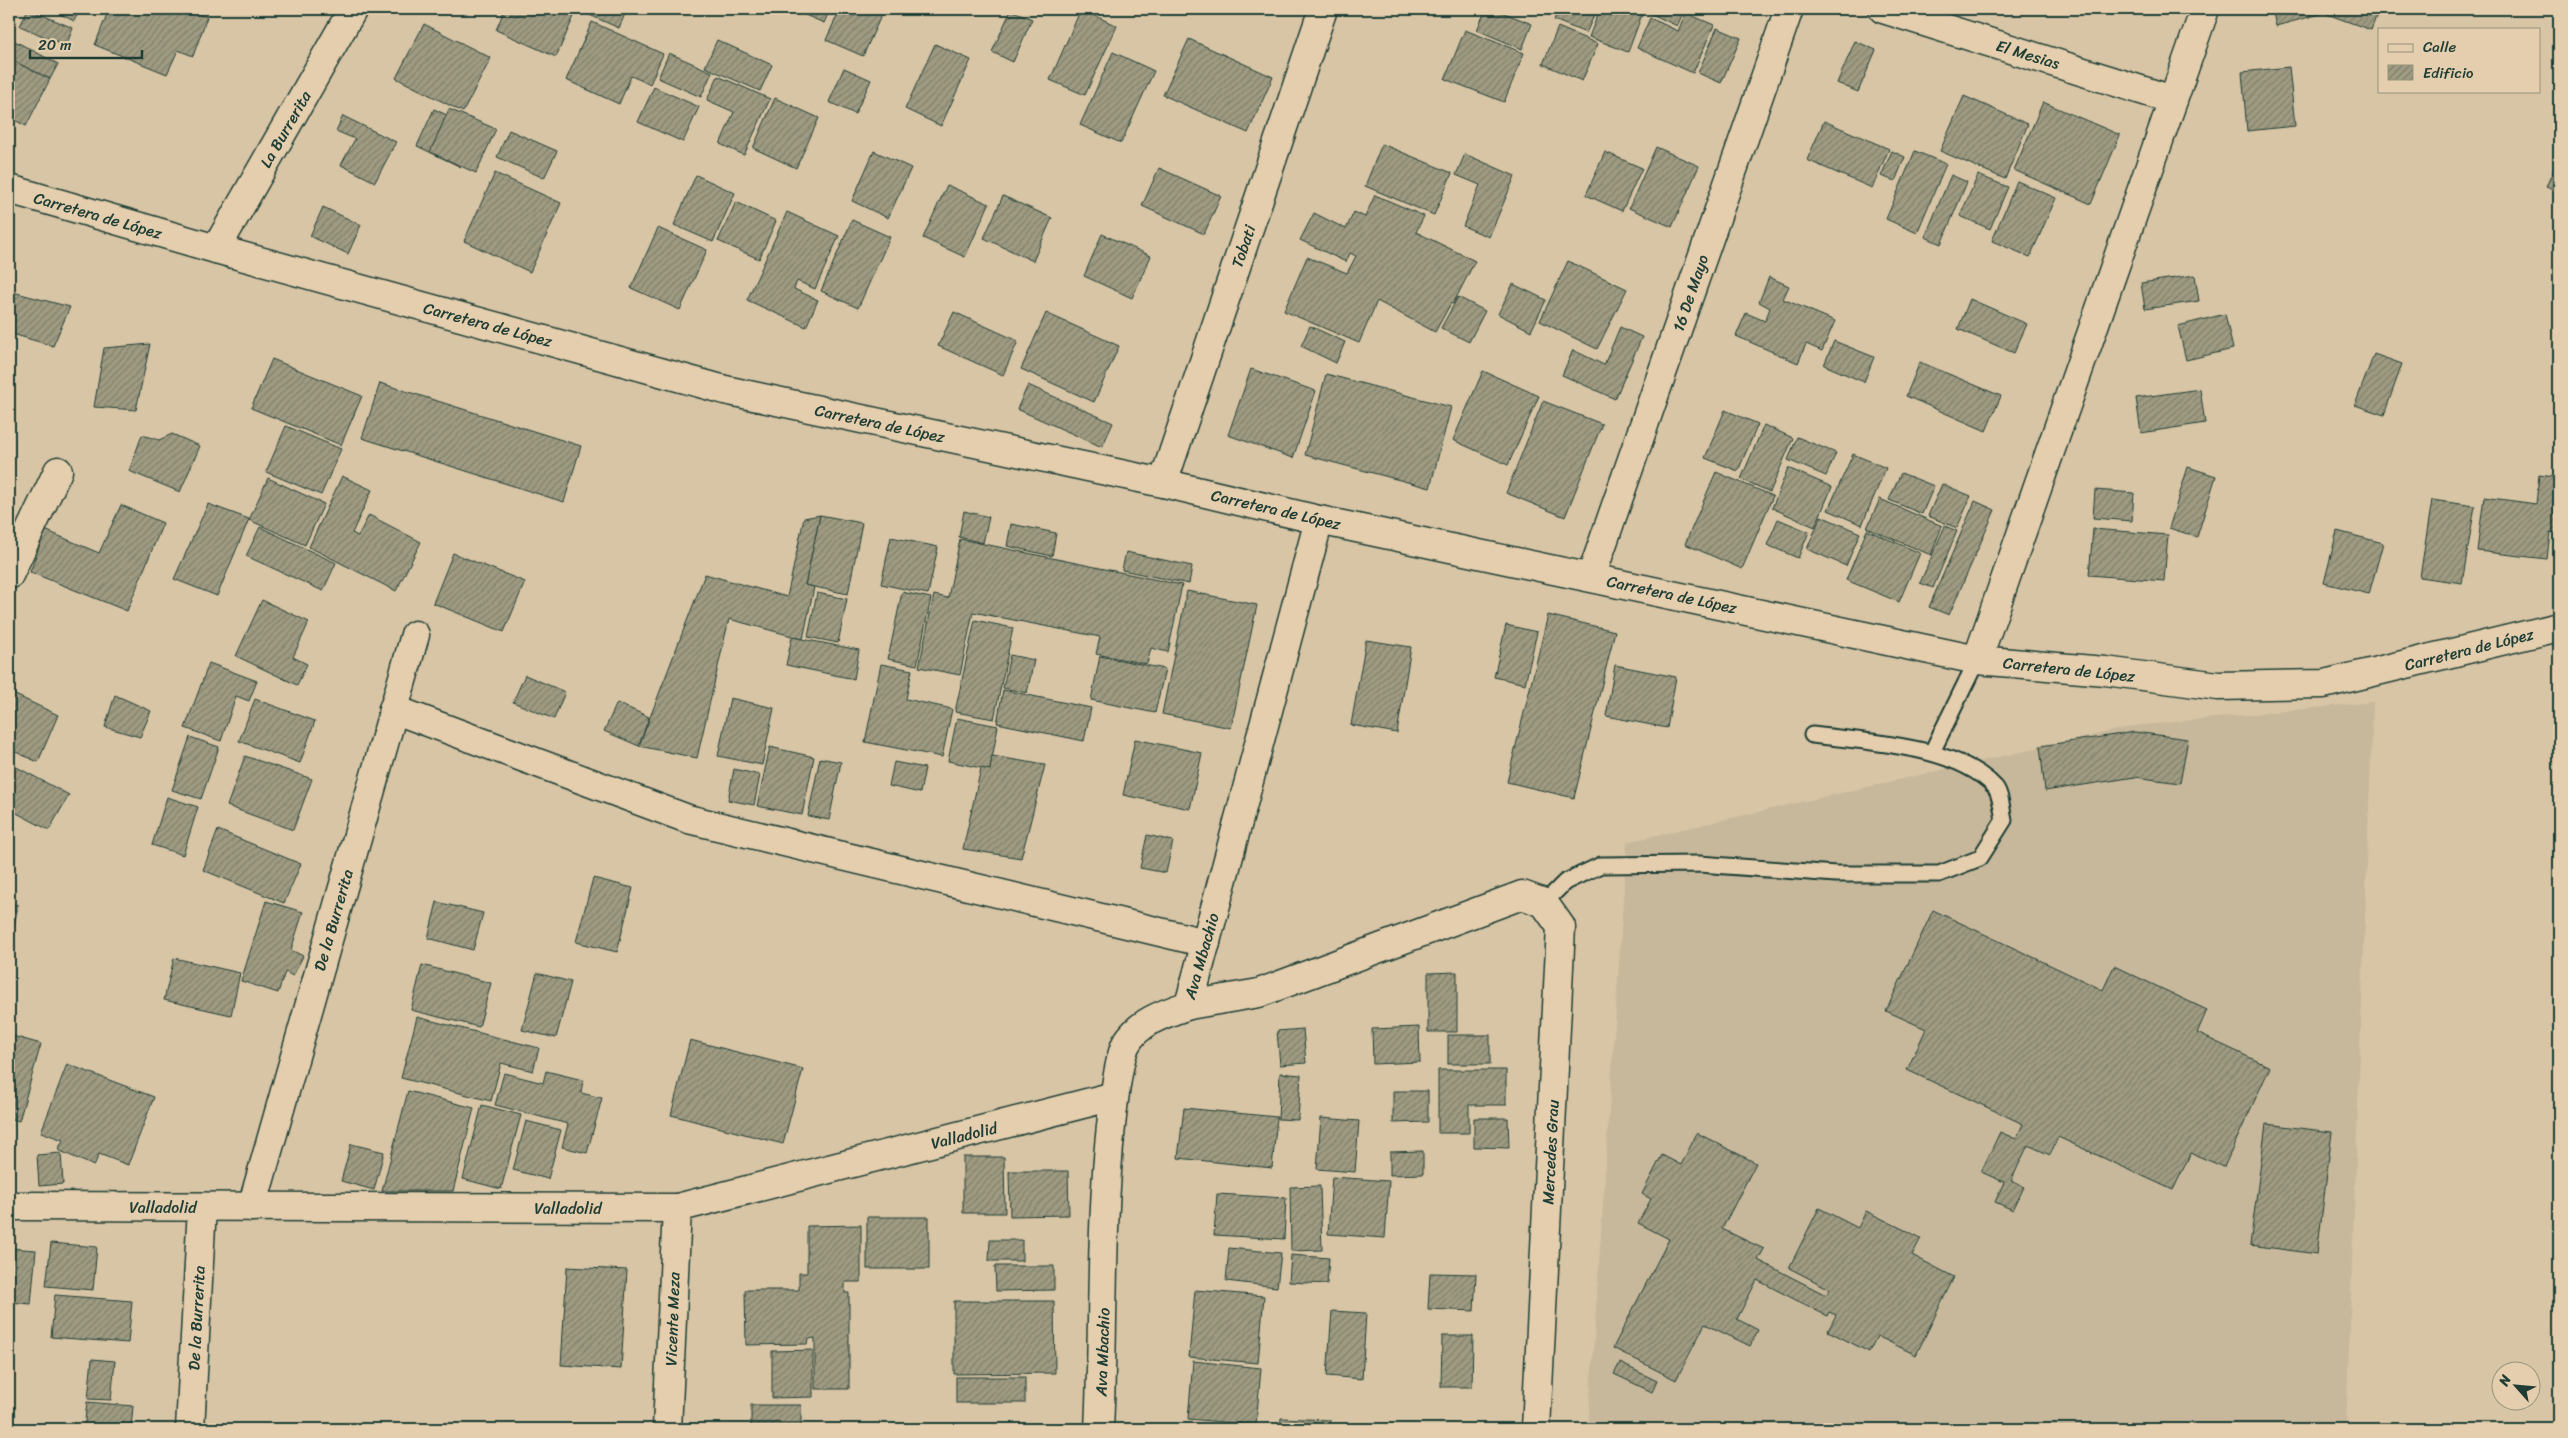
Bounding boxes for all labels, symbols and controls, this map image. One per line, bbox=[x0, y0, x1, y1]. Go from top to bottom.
scale bar bbox=[30, 28, 142, 60]
legend bbox=[2378, 28, 2540, 92]
street label: El Mesias bbox=[1992, 31, 2064, 78]
text: 20 m bbox=[38, 32, 72, 58]
text: Calle bbox=[2423, 34, 2456, 60]
text: Edificio bbox=[2423, 60, 2474, 86]
street label: La Burrerita bbox=[252, 84, 320, 173]
street label: Carretera de López bbox=[30, 183, 166, 248]
street label: Tobati bbox=[1223, 220, 1265, 272]
street label: 16 De Mayo bbox=[1664, 251, 1717, 336]
street label: Carretera de López bbox=[420, 293, 556, 356]
street label: Carretera de López bbox=[812, 396, 948, 452]
street label: Carretera de López bbox=[1208, 480, 1344, 539]
street label: Carretera de López bbox=[1604, 567, 1740, 623]
street label: Carretera de López bbox=[2401, 619, 2537, 680]
street label: Carretera de López bbox=[2002, 648, 2137, 691]
street label: De la Burrerita bbox=[305, 866, 362, 975]
street label: Ava Mbachio bbox=[1175, 910, 1228, 1004]
street label: Mercedes Grau bbox=[1533, 1098, 1568, 1205]
street label: Valladolid bbox=[928, 1113, 1002, 1158]
street label: Valladolid bbox=[129, 1193, 198, 1222]
street label: Valladolid bbox=[534, 1194, 603, 1223]
street label: De la Burrerita bbox=[179, 1265, 214, 1371]
street label: Vicente Meza bbox=[656, 1271, 689, 1366]
street label: Ava Mbachio bbox=[1086, 1307, 1119, 1398]
north arrow bbox=[2490, 1360, 2540, 1410]
text: N bbox=[2491, 1370, 2518, 1391]

